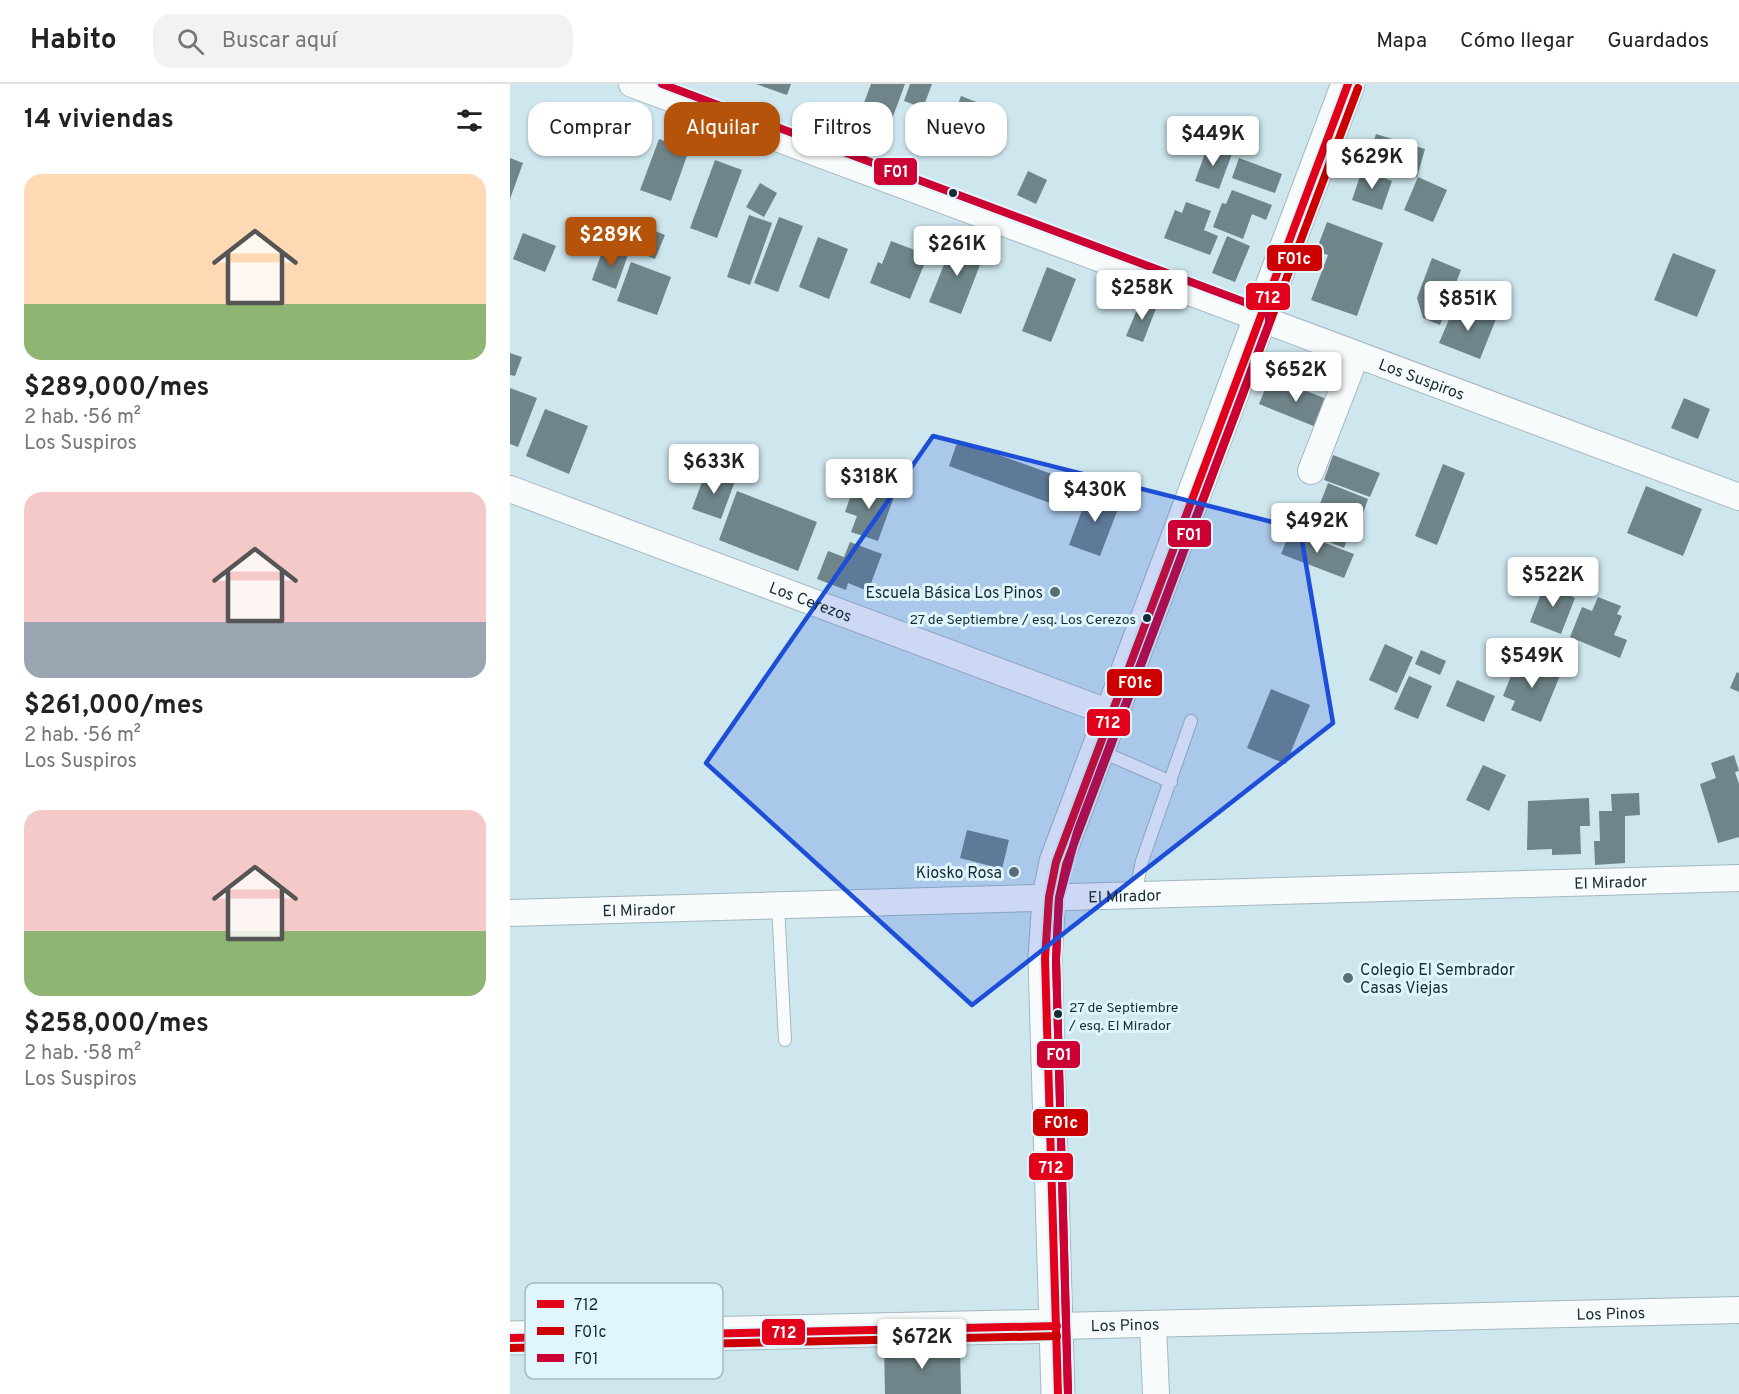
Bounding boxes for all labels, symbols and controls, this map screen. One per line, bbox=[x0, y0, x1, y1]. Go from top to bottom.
search box bbox=[153, 14, 573, 68]
text: Habito bbox=[30, 23, 117, 59]
icon: search bbox=[174, 25, 207, 58]
text: Buscar aquí bbox=[222, 28, 337, 55]
text: Mapa bbox=[1376, 28, 1427, 55]
text: Cómo llegar bbox=[1460, 28, 1574, 55]
text: Guardados bbox=[1607, 28, 1709, 55]
chip: Comprar bbox=[528, 102, 652, 156]
chip: Alquilar bbox=[664, 102, 780, 156]
chip: Filtros bbox=[792, 102, 893, 156]
chip: Nuevo bbox=[905, 102, 1007, 156]
text: 14 viviendas bbox=[24, 104, 174, 137]
icon: filters bbox=[453, 104, 486, 137]
pin: $449K bbox=[1171, 116, 1255, 167]
text: $449K bbox=[1181, 122, 1245, 148]
pin: $629K bbox=[1330, 139, 1414, 190]
text: $629K bbox=[1340, 145, 1404, 171]
line badge: F01 bbox=[873, 157, 918, 186]
text: F01 bbox=[883, 163, 909, 183]
unlabelled marker bbox=[947, 187, 959, 199]
icon: home bbox=[201, 213, 309, 321]
pin: $289K bbox=[569, 217, 653, 268]
text: $289K bbox=[579, 223, 643, 249]
pin: $261K bbox=[915, 226, 999, 277]
text: $261K bbox=[928, 232, 986, 258]
line badge: F01c bbox=[1266, 244, 1323, 272]
text: F01c bbox=[1277, 250, 1311, 270]
pin: $258K bbox=[1100, 270, 1184, 321]
text: $258K bbox=[1110, 276, 1174, 302]
pin: $851K bbox=[1426, 281, 1510, 332]
line badge: 712 bbox=[1245, 282, 1291, 311]
text: $851K bbox=[1439, 287, 1498, 313]
text: 712 bbox=[1255, 289, 1281, 309]
pin: $652K bbox=[1254, 352, 1338, 403]
street label: Los Suspiros bbox=[1375, 355, 1467, 406]
text: $652K bbox=[1265, 358, 1327, 384]
text: $289,000/mes bbox=[24, 372, 209, 405]
text: 2 hab. · 56 m² bbox=[24, 405, 141, 431]
text: Los Suspiros bbox=[24, 431, 137, 457]
pin: $633K bbox=[672, 444, 756, 495]
text: $633K bbox=[683, 450, 745, 476]
pin: $318K bbox=[827, 459, 911, 510]
text: $318K bbox=[840, 465, 898, 491]
pin: $430K bbox=[1053, 472, 1137, 523]
text: $430K bbox=[1063, 478, 1127, 504]
pin: $492K bbox=[1275, 503, 1359, 554]
text: $492K bbox=[1285, 509, 1349, 535]
line badge: F01 bbox=[1167, 519, 1212, 548]
text: F01 bbox=[1176, 526, 1202, 546]
icon: home bbox=[201, 531, 309, 639]
pin: $522K bbox=[1511, 557, 1595, 608]
text: $522K bbox=[1522, 563, 1584, 589]
street label: Los Cerezos bbox=[766, 579, 854, 628]
place label: Escuela Básica Los Pinos bbox=[865, 584, 1043, 604]
marker: Escuela Básica Los Pinos bbox=[1048, 585, 1062, 599]
place label: 27 de Septiembre / esq. Los Cerezos bbox=[909, 612, 1136, 629]
marker: 27 de Septiembre / esq. Los Cerezos bbox=[1141, 612, 1153, 624]
pin: $549K bbox=[1490, 638, 1574, 689]
text: $549K bbox=[1500, 644, 1564, 670]
line badge: F01c bbox=[1106, 668, 1163, 697]
text: F01c bbox=[1118, 674, 1152, 694]
text: $261,000/mes bbox=[24, 690, 204, 723]
line badge: 712 bbox=[1086, 708, 1131, 737]
text: 712 bbox=[1095, 714, 1121, 734]
text: 2 hab. · 56 m² bbox=[24, 723, 141, 749]
text: Los Suspiros bbox=[24, 749, 137, 775]
icon: home bbox=[201, 849, 309, 957]
place label: Kiosko Rosa bbox=[916, 864, 1002, 884]
marker: Kiosko Rosa bbox=[1007, 865, 1021, 879]
street label: El Mirador bbox=[1574, 873, 1647, 895]
street label: El Mirador bbox=[1088, 886, 1162, 909]
street label: El Mirador bbox=[602, 900, 676, 922]
place label: Colegio El Sembrador Casas Viejas bbox=[1360, 961, 1515, 999]
marker: Colegio El Sembrador Casas Viejas bbox=[1341, 971, 1355, 985]
place label: 27 de Septiembre / esq. El Mirador bbox=[1068, 1000, 1178, 1035]
text: $258,000/mes bbox=[24, 1008, 209, 1041]
marker: 27 de Septiembre / esq. El Mirador bbox=[1052, 1008, 1064, 1020]
line badge: F01 bbox=[1036, 1040, 1081, 1069]
text: 2 hab. · 58 m² bbox=[24, 1041, 141, 1067]
text: F01 bbox=[1046, 1046, 1072, 1066]
text: Los Suspiros bbox=[24, 1067, 137, 1093]
line badge: F01c bbox=[1032, 1108, 1089, 1137]
text: F01c bbox=[1044, 1114, 1078, 1134]
line badge: 712 bbox=[1028, 1152, 1074, 1181]
text: 712 bbox=[1038, 1159, 1064, 1179]
legend bbox=[525, 1283, 723, 1379]
text: 712 bbox=[574, 1296, 598, 1316]
street label: Los Pinos bbox=[1576, 1304, 1645, 1326]
street label: Los Pinos bbox=[1090, 1316, 1160, 1337]
line badge: 712 bbox=[761, 1318, 806, 1346]
pin: $672K bbox=[880, 1319, 964, 1370]
text: F01c bbox=[574, 1323, 606, 1343]
text: 712 bbox=[771, 1324, 797, 1344]
text: $672K bbox=[891, 1325, 953, 1351]
text: F01 bbox=[574, 1350, 598, 1370]

